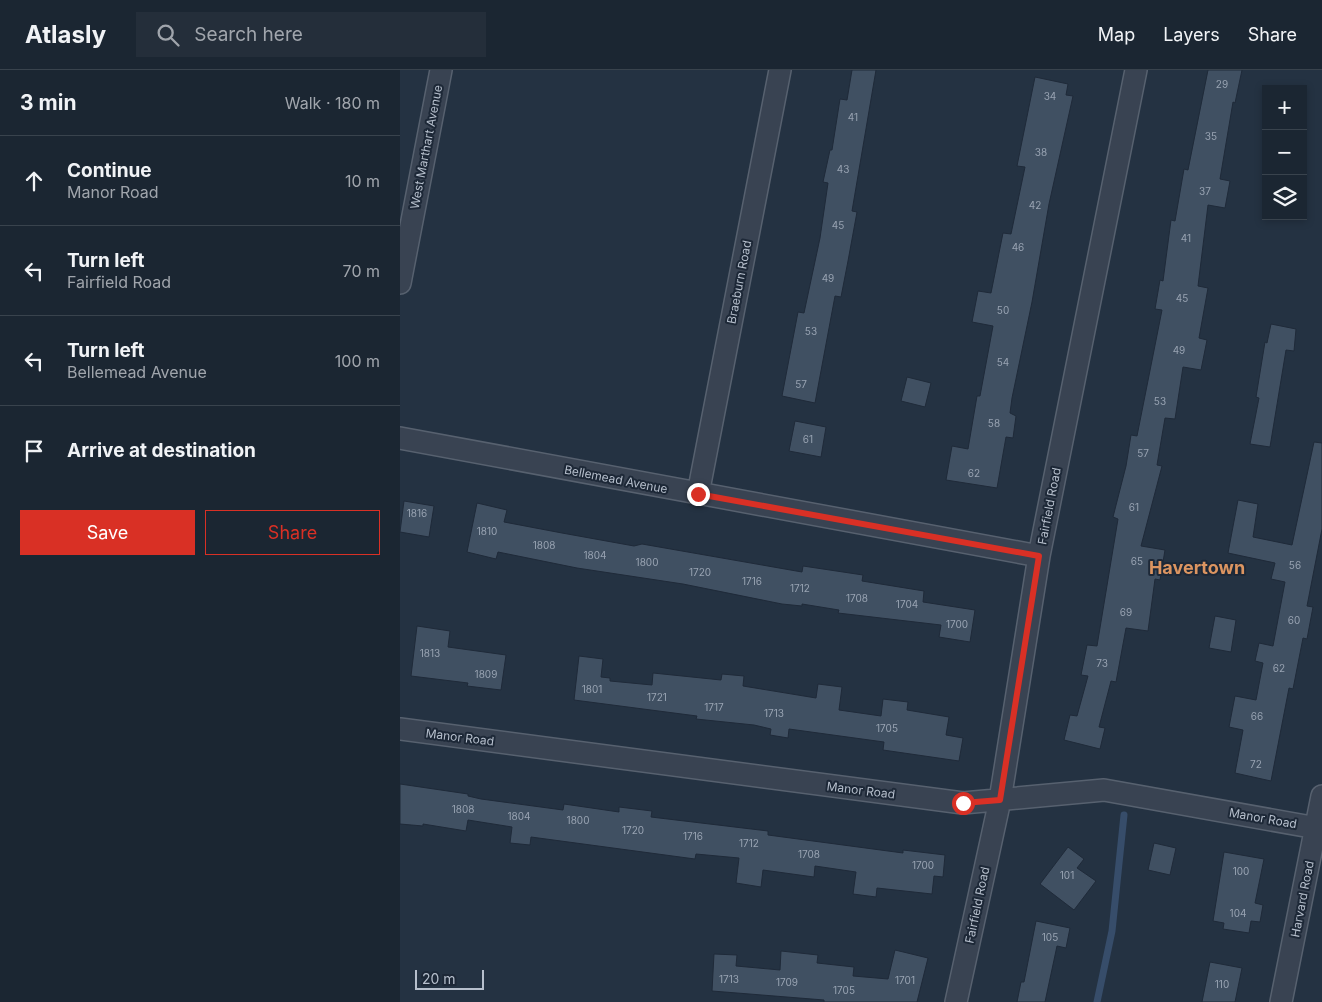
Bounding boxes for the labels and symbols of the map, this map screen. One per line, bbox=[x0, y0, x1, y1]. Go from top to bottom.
house number: 29 bbox=[1216, 78, 1228, 90]
street label: West Marthart Avenue bbox=[407, 84, 445, 210]
house number: 34 bbox=[1044, 90, 1056, 102]
house number: 41 bbox=[848, 111, 858, 123]
house number: 35 bbox=[1205, 130, 1217, 142]
house number: 38 bbox=[1035, 146, 1047, 158]
house number: 43 bbox=[837, 163, 849, 175]
house number: 37 bbox=[1199, 185, 1211, 197]
house number: 42 bbox=[1029, 199, 1041, 211]
house number: 45 bbox=[832, 219, 844, 231]
house number: 41 bbox=[1181, 232, 1191, 244]
street label: Braeburn Road bbox=[724, 239, 754, 325]
house number: 46 bbox=[1012, 241, 1024, 253]
house number: 49 bbox=[822, 272, 834, 284]
house number: 45 bbox=[1176, 292, 1188, 304]
house number: 50 bbox=[997, 304, 1009, 316]
house number: 53 bbox=[805, 325, 817, 337]
house number: 49 bbox=[1173, 344, 1185, 356]
house number: 54 bbox=[997, 356, 1009, 368]
house number: 57 bbox=[795, 378, 807, 390]
house number: 53 bbox=[1154, 395, 1166, 407]
house number: 58 bbox=[988, 417, 1000, 429]
house number: 61 bbox=[803, 433, 813, 445]
house number: 57 bbox=[1137, 447, 1149, 459]
street label: Bellemead Avenue bbox=[563, 462, 669, 496]
street label: Fairfield Road bbox=[1034, 466, 1064, 546]
house number: 62 bbox=[968, 467, 980, 479]
route end bbox=[687, 483, 710, 506]
house number: 61 bbox=[1129, 501, 1139, 513]
house number: 1816 bbox=[407, 507, 427, 519]
house number: 1810 bbox=[477, 525, 497, 537]
house number: 1808 bbox=[533, 539, 555, 551]
house number: 1804 bbox=[583, 549, 607, 561]
house number: 65 bbox=[1131, 555, 1143, 567]
house number: 1800 bbox=[636, 556, 658, 568]
district label: Havertown bbox=[1149, 557, 1245, 578]
house number: 56 bbox=[1289, 559, 1301, 571]
house number: 1720 bbox=[689, 566, 711, 578]
house number: 1716 bbox=[742, 575, 762, 587]
house number: 1712 bbox=[790, 582, 810, 594]
house number: 1708 bbox=[846, 592, 868, 604]
house number: 1704 bbox=[896, 598, 918, 610]
house number: 69 bbox=[1120, 606, 1132, 618]
house number: 60 bbox=[1288, 614, 1300, 626]
house number: 1700 bbox=[946, 618, 968, 630]
house number: 1813 bbox=[420, 647, 440, 659]
house number: 73 bbox=[1096, 657, 1108, 669]
house number: 62 bbox=[1273, 662, 1285, 674]
house number: 1809 bbox=[475, 668, 497, 680]
house number: 1801 bbox=[582, 683, 602, 695]
house number: 1721 bbox=[647, 691, 667, 703]
house number: 1717 bbox=[704, 701, 724, 713]
house number: 1713 bbox=[764, 707, 784, 719]
house number: 66 bbox=[1251, 710, 1263, 722]
house number: 1705 bbox=[876, 722, 898, 734]
street label: Manor Road bbox=[425, 725, 495, 749]
house number: 72 bbox=[1250, 758, 1262, 770]
street label: Manor Road bbox=[826, 778, 896, 802]
route start bbox=[952, 792, 975, 815]
house number: 1808 bbox=[452, 803, 474, 815]
street label: Manor Road bbox=[1228, 805, 1298, 831]
house number: 1804 bbox=[507, 810, 531, 822]
house number: 1800 bbox=[567, 814, 589, 826]
house number: 1720 bbox=[622, 824, 644, 836]
house number: 1716 bbox=[683, 830, 703, 842]
house number: 1712 bbox=[739, 837, 759, 849]
house number: 1708 bbox=[798, 848, 820, 860]
house number: 1700 bbox=[912, 859, 934, 871]
street label: Harvard Road bbox=[1287, 859, 1317, 939]
street label: Fairfield Road bbox=[962, 865, 992, 945]
house number: 100 bbox=[1233, 865, 1249, 877]
house number: 101 bbox=[1060, 869, 1074, 881]
house number: 104 bbox=[1230, 907, 1246, 919]
house number: 105 bbox=[1042, 931, 1058, 943]
scale bar bbox=[415, 967, 484, 990]
house number: 1713 bbox=[719, 973, 739, 985]
house number: 1701 bbox=[895, 974, 915, 986]
house number: 1709 bbox=[776, 976, 798, 988]
house number: 110 bbox=[1215, 978, 1229, 990]
house number: 1705 bbox=[833, 984, 855, 996]

